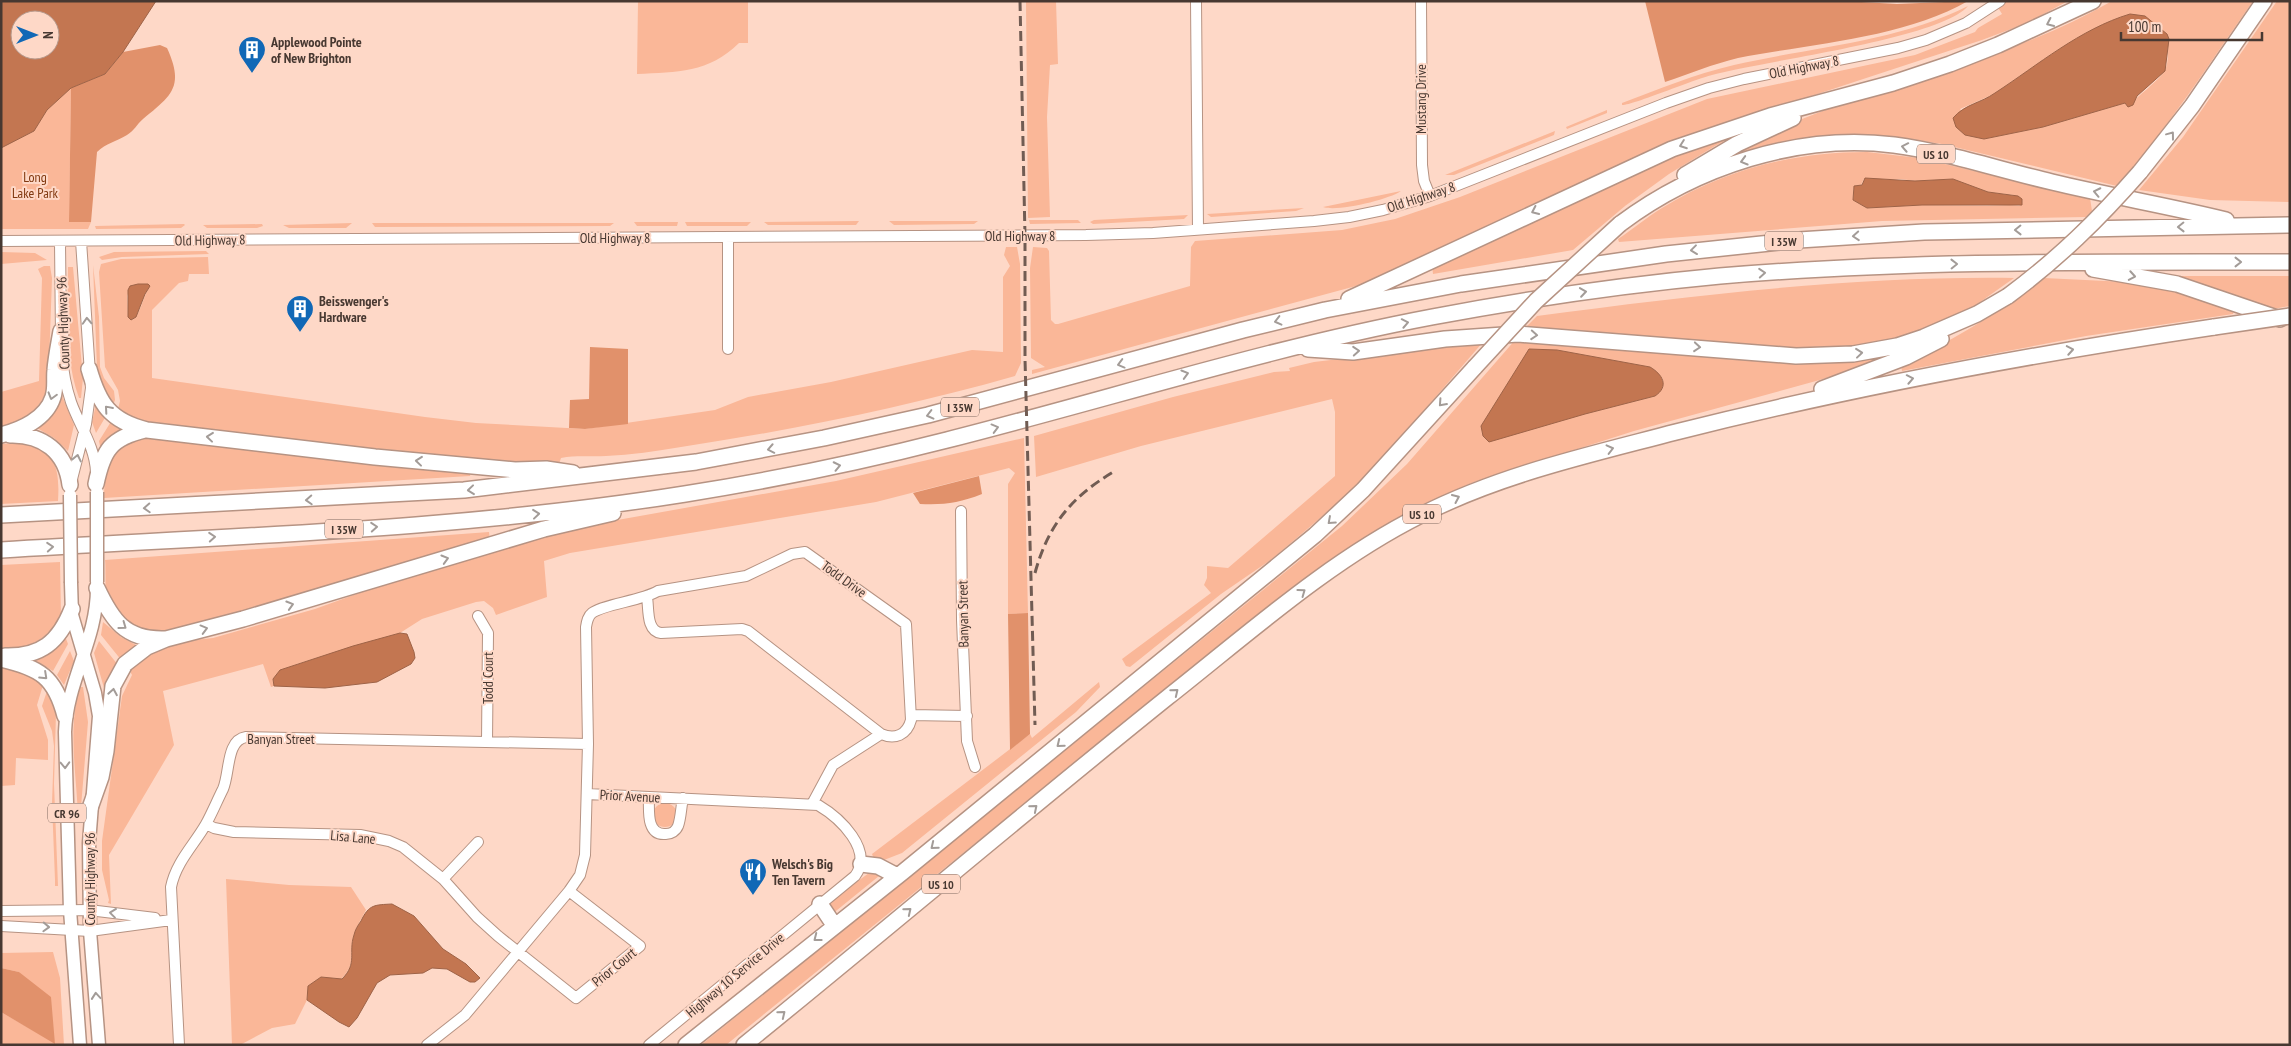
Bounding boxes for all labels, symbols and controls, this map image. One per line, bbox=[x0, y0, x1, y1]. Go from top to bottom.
north arrow bbox=[10, 10, 60, 60]
scale bar bbox=[2121, 10, 2262, 42]
one-way arrow bbox=[2046, 16, 2055, 27]
text: 100 m bbox=[2128, 17, 2161, 36]
text: N bbox=[39, 31, 57, 39]
place label: Applewood Pointe of New Brighton bbox=[270, 33, 362, 67]
building icon: Applewood Pointe of New Brighton bbox=[237, 35, 267, 74]
street label: Old Highway 8 bbox=[1768, 51, 1840, 83]
street label: Mustang Drive bbox=[1412, 64, 1430, 134]
one-way arrow bbox=[2165, 131, 2174, 141]
one-way arrow bbox=[1679, 139, 1688, 149]
one-way arrow bbox=[1900, 143, 1909, 153]
road number: US 10 bbox=[1917, 144, 1955, 164]
one-way arrow bbox=[1741, 155, 1749, 165]
park label: Long Lake Park bbox=[12, 168, 59, 202]
street label: Old Highway 8 bbox=[1385, 178, 1457, 216]
one-way arrow bbox=[2093, 188, 2102, 198]
one-way arrow bbox=[1531, 205, 1540, 216]
one-way arrow bbox=[2177, 222, 2184, 232]
one-way arrow bbox=[2014, 225, 2022, 235]
street label: Old Highway 8 bbox=[985, 227, 1055, 245]
street label: Old Highway 8 bbox=[580, 229, 650, 247]
street label: Old Highway 8 bbox=[174, 230, 246, 250]
one-way arrow bbox=[1852, 230, 1860, 241]
road number: I 35W bbox=[1765, 232, 1803, 250]
one-way arrow bbox=[1690, 244, 1698, 255]
one-way arrow bbox=[2234, 257, 2242, 267]
one-way arrow bbox=[1950, 259, 1958, 269]
one-way arrow bbox=[1758, 268, 1766, 279]
one-way arrow bbox=[2128, 271, 2136, 281]
street label: County Highway 96 bbox=[52, 276, 74, 370]
one-way arrow bbox=[1578, 288, 1587, 298]
place label: Beisswenger's Hardware bbox=[319, 292, 389, 326]
building icon: Beisswenger's Hardware bbox=[285, 294, 315, 333]
one-way arrow bbox=[1273, 315, 1282, 326]
one-way arrow bbox=[81, 316, 92, 324]
one-way arrow bbox=[1401, 318, 1410, 328]
one-way arrow bbox=[1531, 329, 1539, 340]
one-way arrow bbox=[1693, 341, 1701, 352]
one-way arrow bbox=[1352, 345, 1360, 356]
one-way arrow bbox=[2066, 345, 2075, 355]
one-way arrow bbox=[1855, 348, 1863, 359]
one-way arrow bbox=[1118, 358, 1126, 368]
one-way arrow bbox=[1180, 370, 1188, 380]
one-way arrow bbox=[1906, 374, 1915, 384]
one-way arrow bbox=[48, 391, 58, 400]
one-way arrow bbox=[1439, 397, 1448, 406]
road number: I 35W bbox=[941, 398, 979, 417]
one-way arrow bbox=[105, 406, 114, 415]
one-way arrow bbox=[926, 409, 935, 420]
one-way arrow bbox=[990, 423, 998, 433]
one-way arrow bbox=[205, 432, 213, 443]
one-way arrow bbox=[767, 443, 776, 453]
one-way arrow bbox=[1606, 444, 1615, 455]
one-way arrow bbox=[71, 454, 82, 463]
one-way arrow bbox=[415, 456, 423, 467]
one-way arrow bbox=[832, 461, 841, 472]
one-way arrow bbox=[467, 484, 475, 495]
one-way arrow bbox=[1451, 494, 1460, 505]
one-way arrow bbox=[305, 495, 312, 505]
one-way arrow bbox=[142, 503, 150, 514]
road number: US 10 bbox=[1403, 504, 1441, 524]
one-way arrow bbox=[533, 509, 541, 520]
one-way arrow bbox=[1327, 515, 1336, 524]
road number: I 35W bbox=[325, 520, 363, 538]
one-way arrow bbox=[371, 522, 379, 533]
one-way arrow bbox=[208, 532, 216, 543]
one-way arrow bbox=[46, 542, 54, 553]
one-way arrow bbox=[441, 554, 449, 564]
street label: Todd Drive bbox=[818, 557, 870, 602]
street label: Banyan Street bbox=[953, 580, 973, 648]
one-way arrow bbox=[1297, 589, 1306, 598]
one-way arrow bbox=[285, 601, 293, 611]
one-way arrow bbox=[117, 620, 126, 629]
one-way arrow bbox=[200, 625, 208, 635]
street label: Todd Court bbox=[479, 652, 497, 704]
one-way arrow bbox=[38, 670, 47, 679]
one-way arrow bbox=[107, 687, 117, 696]
one-way arrow bbox=[1169, 690, 1178, 698]
street label: Banyan Street bbox=[247, 730, 315, 748]
one-way arrow bbox=[1057, 738, 1066, 747]
one-way arrow bbox=[60, 761, 71, 769]
street label: Prior Avenue bbox=[599, 785, 661, 807]
road number: CR 96 bbox=[48, 804, 86, 822]
one-way arrow bbox=[1028, 805, 1037, 814]
street label: Lisa Lane bbox=[330, 826, 377, 848]
street label: County Highway 96 bbox=[81, 833, 99, 925]
one-way arrow bbox=[931, 841, 940, 849]
place label: Welsch's Big Ten Tavern bbox=[771, 855, 833, 889]
restaurant icon: Welsch's Big Ten Tavern bbox=[738, 857, 768, 896]
road number: US 10 bbox=[922, 874, 960, 894]
one-way arrow bbox=[108, 908, 116, 919]
one-way arrow bbox=[902, 909, 911, 917]
one-way arrow bbox=[42, 922, 50, 933]
street label: Highway 10 Service Drive bbox=[682, 928, 788, 1021]
one-way arrow bbox=[814, 933, 823, 942]
street label: Prior Court bbox=[588, 944, 640, 990]
one-way arrow bbox=[91, 992, 102, 1000]
one-way arrow bbox=[776, 1012, 785, 1020]

